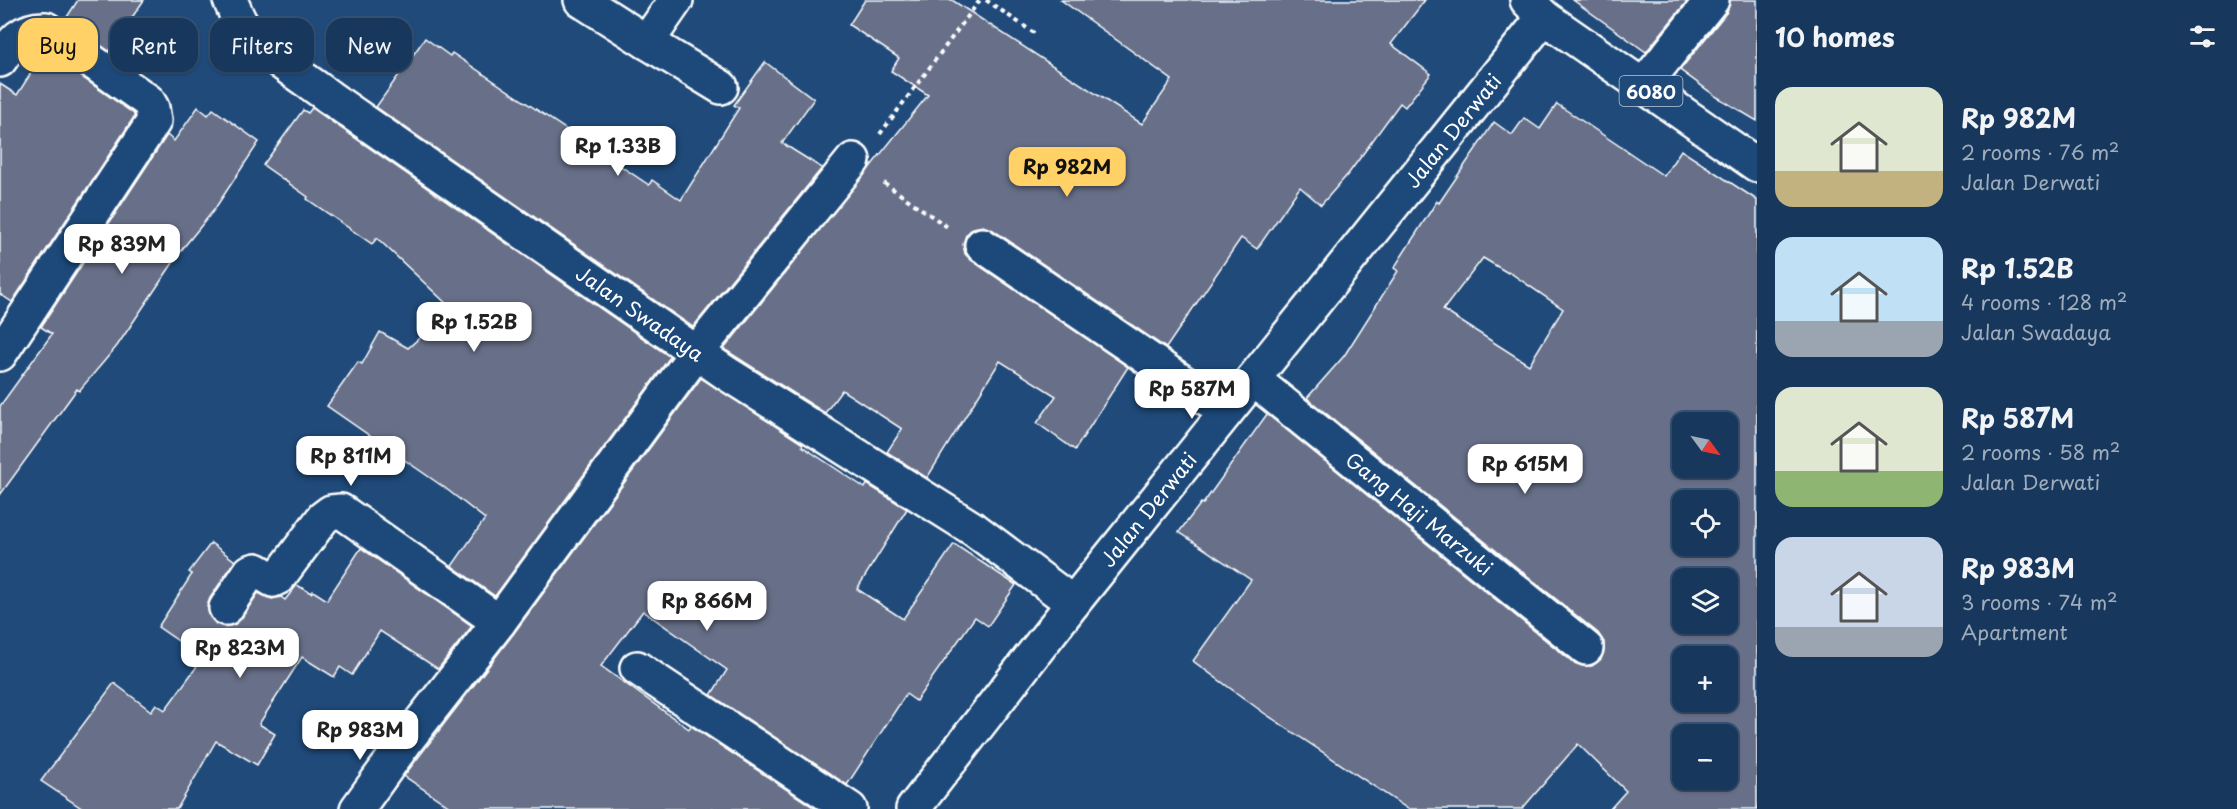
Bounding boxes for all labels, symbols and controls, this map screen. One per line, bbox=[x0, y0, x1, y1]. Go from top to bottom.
text: 10 homes bbox=[1775, 17, 1895, 56]
chip: Buy bbox=[18, 18, 98, 72]
chip: Rent bbox=[110, 18, 198, 72]
chip: Filters bbox=[210, 18, 314, 72]
chip: New bbox=[326, 18, 412, 72]
icon: filters bbox=[2186, 20, 2219, 53]
street label: Jalan Derwati bbox=[1397, 67, 1508, 194]
road number: 6080 bbox=[1620, 76, 1682, 106]
text: Rp 982M bbox=[1961, 98, 2076, 137]
icon: home bbox=[1823, 111, 1895, 183]
pin: Rp 1.33B bbox=[556, 126, 680, 177]
text: Rp 1.33B bbox=[575, 130, 661, 160]
text: 2 rooms · 76 m² bbox=[1961, 137, 2119, 167]
pin: Rp 982M bbox=[1012, 147, 1122, 198]
text: Rp 982M bbox=[1023, 151, 1111, 181]
text: Jalan Derwati bbox=[1961, 167, 2100, 197]
pin: Rp 839M bbox=[67, 224, 177, 275]
text: Rp 839M bbox=[78, 228, 166, 258]
text: Rp 1.52B bbox=[1961, 248, 2074, 287]
street label: Jalan Swadaya bbox=[570, 258, 711, 369]
icon: home bbox=[1823, 261, 1895, 333]
text: 4 rooms · 128 m² bbox=[1961, 287, 2127, 317]
pin: Rp 1.52B bbox=[412, 302, 536, 353]
text: Rp 1.52B bbox=[431, 306, 517, 336]
text: Jalan Swadaya bbox=[1961, 317, 2111, 347]
pin: Rp 587M bbox=[1137, 369, 1247, 420]
text: Rp 587M bbox=[1149, 373, 1236, 403]
text: Rp 587M bbox=[1961, 398, 2074, 437]
icon: home bbox=[1823, 411, 1895, 483]
north arrow bbox=[1672, 412, 1738, 478]
map controls bbox=[1672, 412, 1738, 790]
pin: Rp 811M bbox=[296, 436, 406, 487]
text: 2 rooms · 58 m² bbox=[1961, 437, 2120, 467]
text: Rp 811M bbox=[310, 440, 392, 470]
pin: Rp 615M bbox=[1470, 444, 1580, 495]
street label: Gang Haji Marzuki bbox=[1339, 445, 1500, 582]
street label: Jalan Derwati bbox=[1093, 446, 1204, 573]
text: Rp 615M bbox=[1482, 448, 1568, 478]
text: Jalan Derwati bbox=[1961, 467, 2100, 497]
button: locate bbox=[1672, 490, 1738, 556]
text: Rp 983M bbox=[1961, 548, 2075, 587]
icon: home bbox=[1823, 561, 1895, 633]
button: layers bbox=[1672, 568, 1738, 634]
pin: Rp 866M bbox=[652, 581, 762, 632]
text: Rp 866M bbox=[661, 585, 753, 615]
text: 3 rooms · 74 m² bbox=[1961, 587, 2118, 617]
text: Apartment bbox=[1961, 617, 2068, 647]
pin: Rp 823M bbox=[185, 628, 295, 679]
text: Rp 823M bbox=[195, 632, 285, 662]
button: + bbox=[1672, 646, 1738, 712]
pin: Rp 983M bbox=[305, 710, 415, 761]
text: Rp 983M bbox=[316, 714, 404, 744]
button: − bbox=[1672, 724, 1738, 790]

